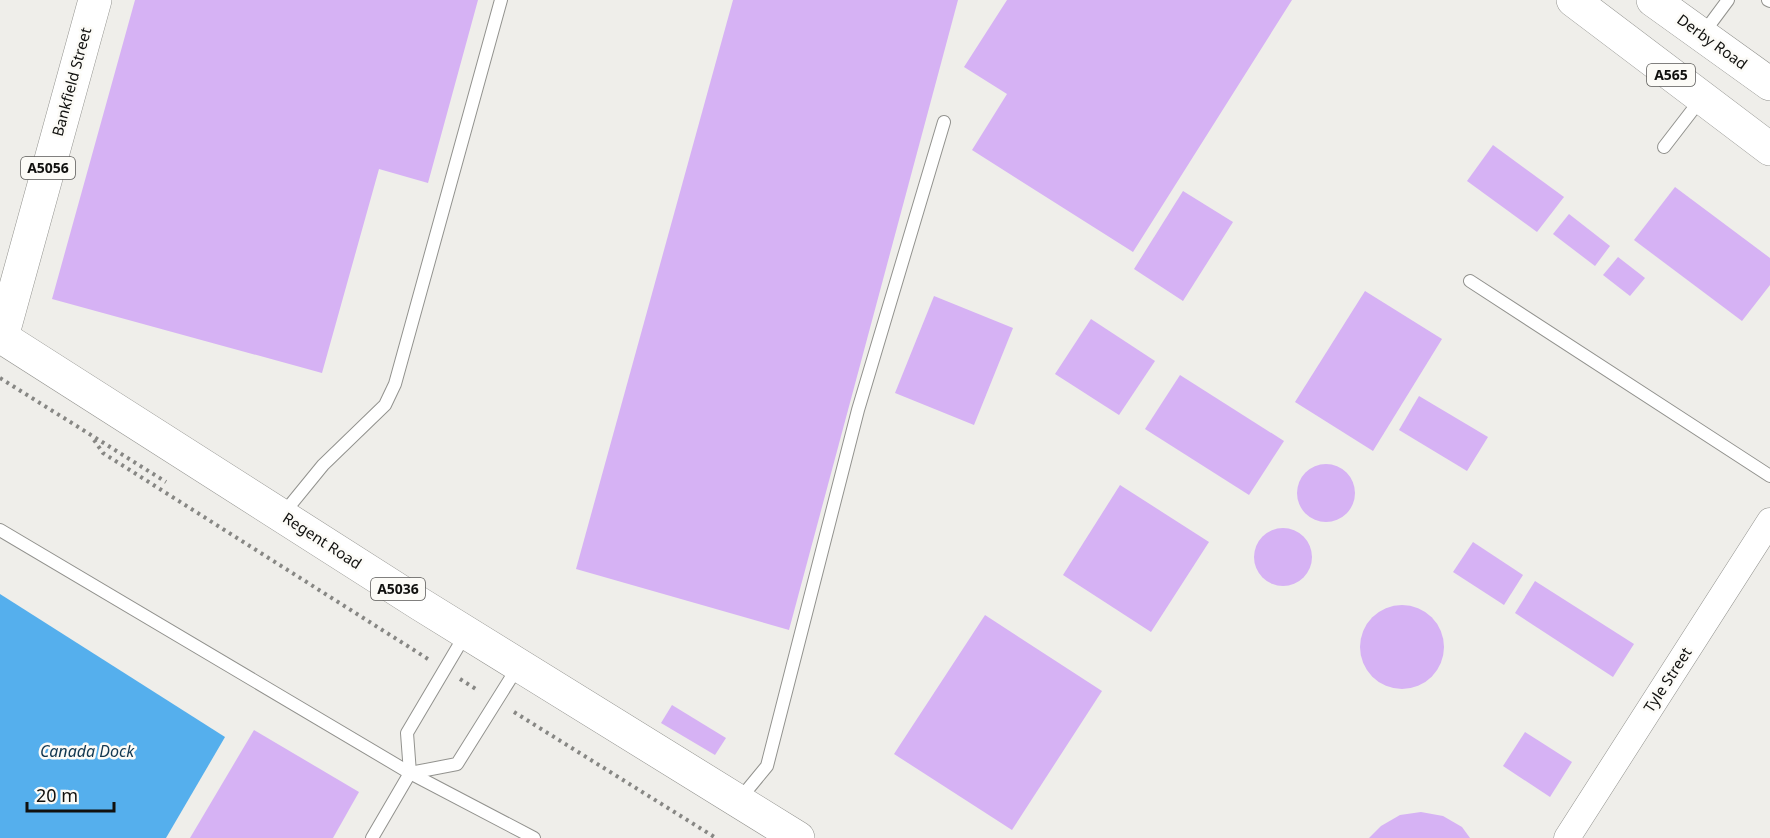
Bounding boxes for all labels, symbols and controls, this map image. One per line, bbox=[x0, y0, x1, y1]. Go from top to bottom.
street label: Derby Road bbox=[1673, 9, 1752, 73]
street label: Bankfield Street bbox=[47, 25, 95, 138]
road number: A565 bbox=[1647, 64, 1695, 86]
road number: A5056 bbox=[21, 157, 75, 179]
street label: Regent Road bbox=[279, 507, 366, 573]
road number: A5036 bbox=[371, 578, 425, 600]
street label: Tyle Street bbox=[1639, 643, 1696, 716]
water label: Canada Dock bbox=[40, 740, 135, 762]
scale bar bbox=[27, 775, 114, 813]
text: 20 m bbox=[36, 783, 78, 807]

